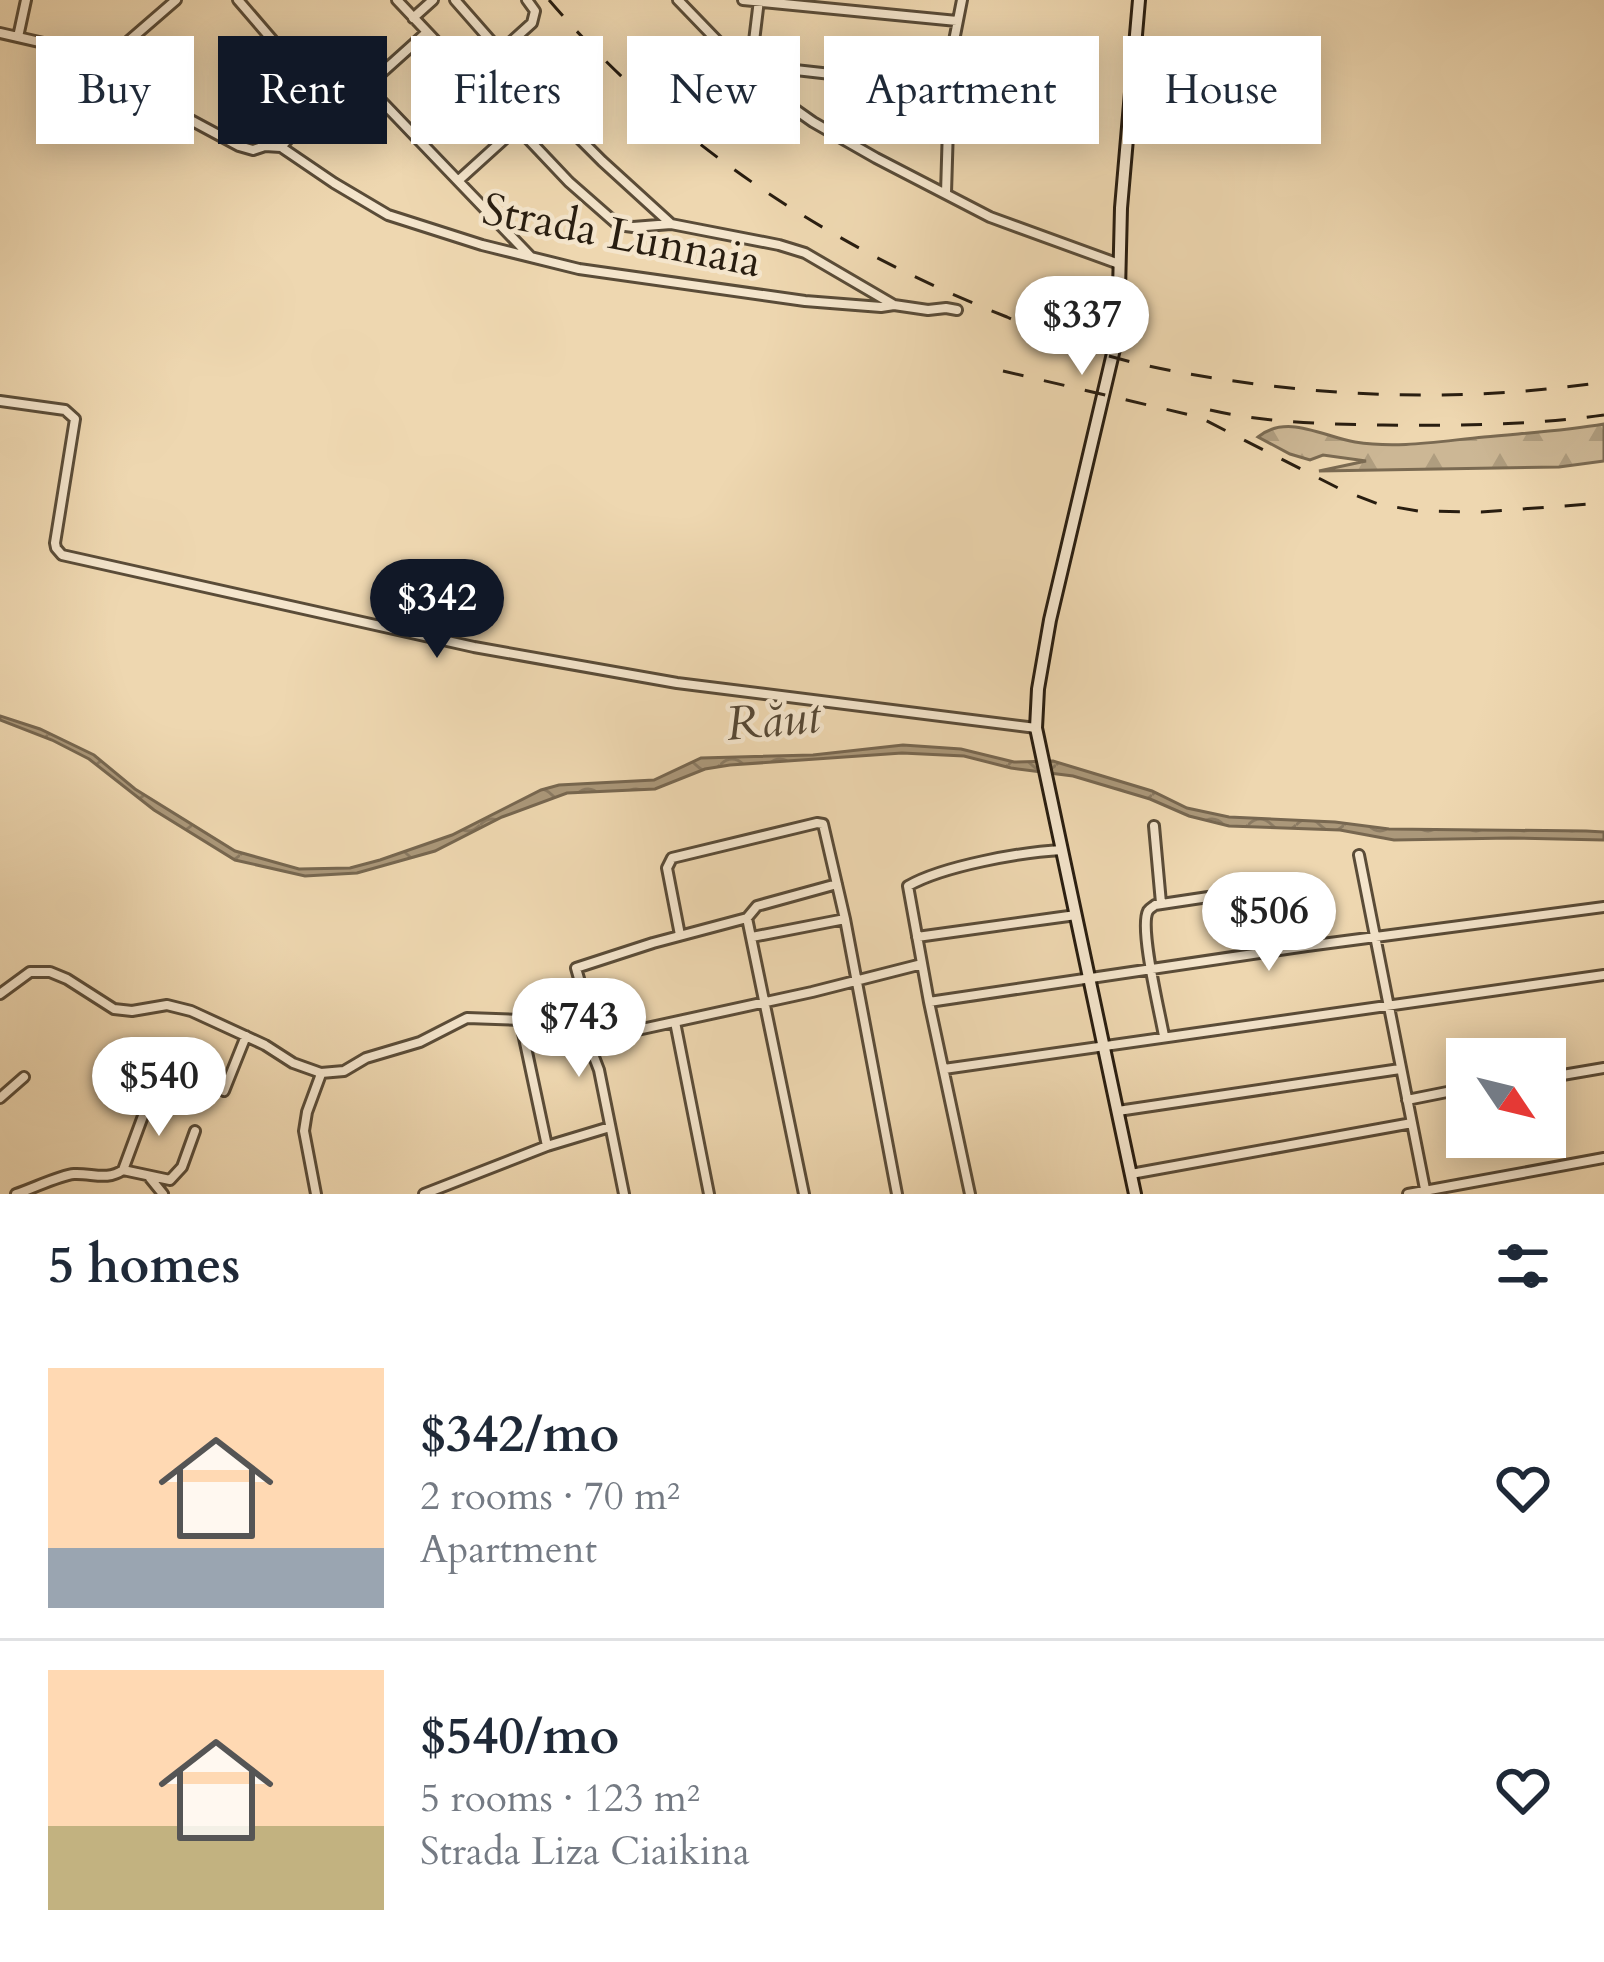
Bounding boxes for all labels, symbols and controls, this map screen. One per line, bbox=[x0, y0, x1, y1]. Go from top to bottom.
chip: Buy bbox=[36, 36, 194, 144]
chip: Rent bbox=[218, 36, 387, 144]
chip: Filters bbox=[411, 36, 603, 144]
chip: New bbox=[627, 36, 800, 144]
chip: Apartment bbox=[824, 36, 1099, 144]
chip: House bbox=[1123, 36, 1321, 144]
street label: Strada Lunnaia bbox=[477, 179, 766, 292]
pin: $337 bbox=[1011, 276, 1153, 378]
text: $337 bbox=[1042, 288, 1122, 341]
pin: $342 bbox=[366, 559, 508, 661]
text: $342 bbox=[397, 571, 477, 624]
water label: Răut bbox=[723, 684, 824, 757]
pin: $506 bbox=[1198, 872, 1340, 974]
text: $506 bbox=[1229, 884, 1309, 937]
pin: $743 bbox=[508, 978, 650, 1080]
text: $743 bbox=[539, 990, 619, 1043]
pin: $540 bbox=[88, 1037, 230, 1139]
north arrow bbox=[1446, 1038, 1566, 1158]
map controls bbox=[1446, 1038, 1566, 1158]
text: $540 bbox=[119, 1049, 199, 1102]
text: 5 homes bbox=[48, 1231, 240, 1301]
icon: filters bbox=[1490, 1233, 1556, 1299]
text: $342/mo bbox=[420, 1400, 619, 1470]
icon: home bbox=[144, 1416, 288, 1560]
icon: heart bbox=[1490, 1455, 1556, 1521]
text: 2 rooms · 70 m² bbox=[420, 1470, 680, 1523]
text: Apartment bbox=[420, 1523, 597, 1576]
text: $540/mo bbox=[420, 1702, 619, 1772]
icon: home bbox=[144, 1718, 288, 1862]
icon: heart bbox=[1490, 1757, 1556, 1823]
text: 5 rooms · 123 m² bbox=[420, 1772, 700, 1825]
text: Strada Liza Ciaikina bbox=[420, 1825, 750, 1878]

